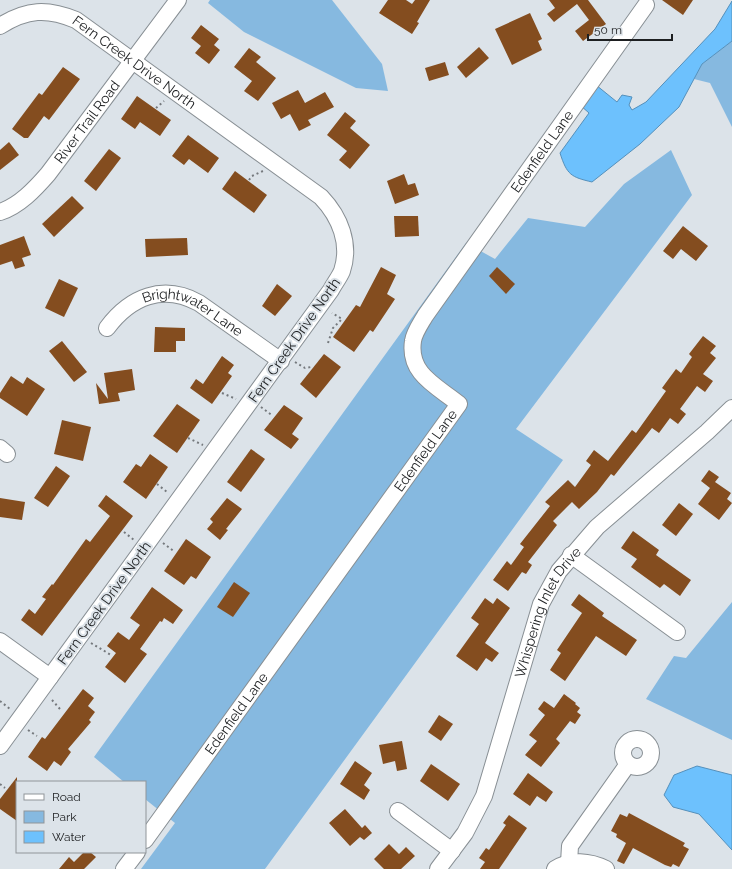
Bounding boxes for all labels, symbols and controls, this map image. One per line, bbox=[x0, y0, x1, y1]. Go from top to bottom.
street label: Fern Creek Drive North bbox=[70, 12, 199, 112]
scale bar bbox=[588, 16, 672, 42]
text: 50 m bbox=[594, 23, 622, 37]
street label: River Trail Road bbox=[51, 78, 123, 166]
street label: Edenfield Lane bbox=[507, 107, 577, 196]
street label: Fern Creek Drive North bbox=[245, 275, 343, 405]
street label: Brightwater Lane bbox=[140, 286, 246, 340]
street label: Edenfield Lane bbox=[391, 406, 460, 495]
street label: Fern Creek Drive North bbox=[54, 538, 154, 668]
street label: Whispering Inlet Drive bbox=[512, 544, 584, 680]
street label: Edenfield Lane bbox=[201, 669, 271, 757]
legend bbox=[16, 781, 146, 853]
text: Road bbox=[52, 790, 81, 804]
text: Park bbox=[52, 810, 77, 824]
text: Water bbox=[52, 830, 86, 844]

